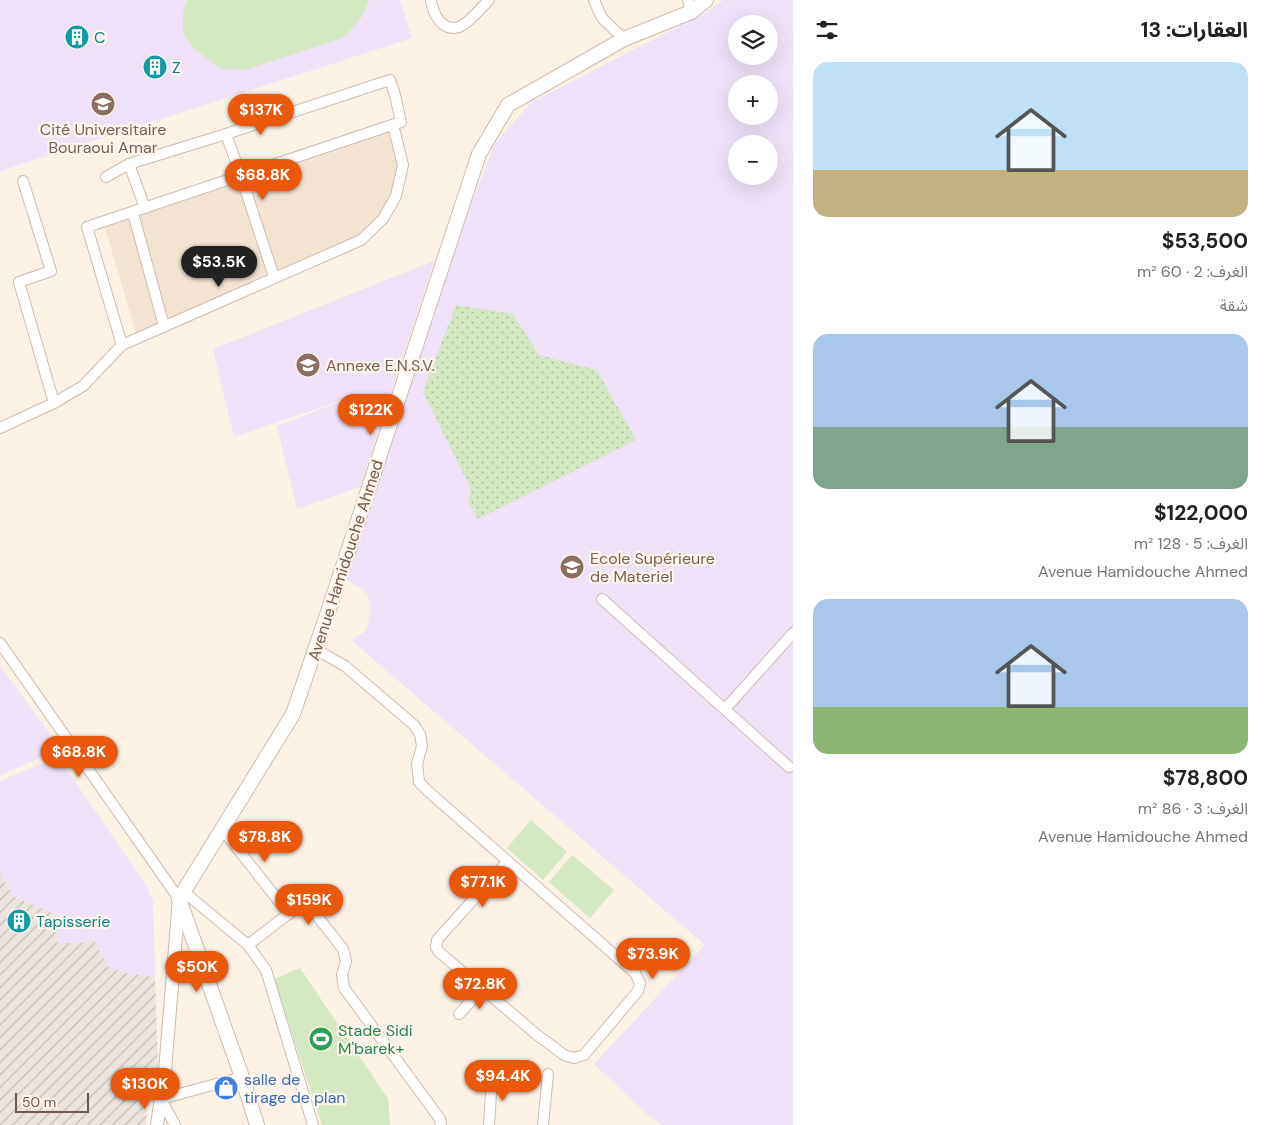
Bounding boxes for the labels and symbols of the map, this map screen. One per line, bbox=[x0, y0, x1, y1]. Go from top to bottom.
building icon: C bbox=[64, 24, 90, 50]
place label: C bbox=[94, 27, 105, 48]
building icon: Z bbox=[142, 54, 168, 80]
place label: Z bbox=[172, 57, 181, 78]
school or university icon: Cité Universitaire Bouraoui Amar bbox=[90, 91, 116, 117]
pin: $137K bbox=[226, 94, 296, 136]
place label: Cité Universitaire Bouraoui Amar bbox=[40, 119, 166, 158]
pin: $68.8K bbox=[222, 158, 304, 201]
pin: $53.5K bbox=[178, 246, 260, 288]
school or university icon: Annexe E.N.S.V. bbox=[295, 352, 321, 378]
place label: Annexe E.N.S.V. bbox=[326, 355, 435, 376]
pin: $122K bbox=[336, 394, 406, 436]
street label: Avenue Hamidouche Ahmed bbox=[303, 457, 388, 663]
place label: Ecole Supérieure de Materiel bbox=[590, 548, 715, 587]
school or university icon: Ecole Supérieure de Materiel bbox=[559, 554, 585, 580]
pin: $68.8K bbox=[38, 736, 120, 778]
pin: $78.8K bbox=[224, 820, 306, 863]
pin: $77.1K bbox=[442, 866, 524, 908]
pin: $159K bbox=[274, 884, 344, 926]
building icon: Tapisserie bbox=[6, 908, 32, 934]
place label: Tapisserie bbox=[36, 911, 110, 932]
pin: $73.9K bbox=[612, 938, 694, 980]
pin: $50K bbox=[167, 950, 227, 993]
pin: $72.8K bbox=[439, 968, 521, 1010]
place label: Stade Sidi M'barek+ bbox=[338, 1020, 413, 1059]
sports icon: Stade Sidi M'barek+ bbox=[308, 1026, 334, 1052]
pin: $94.4K bbox=[462, 1060, 544, 1102]
pin: $130K bbox=[110, 1068, 180, 1110]
place label: salle de tirage de plan bbox=[244, 1069, 346, 1108]
shop icon: salle de tirage de plan bbox=[213, 1075, 239, 1101]
scale bar bbox=[15, 1090, 89, 1113]

